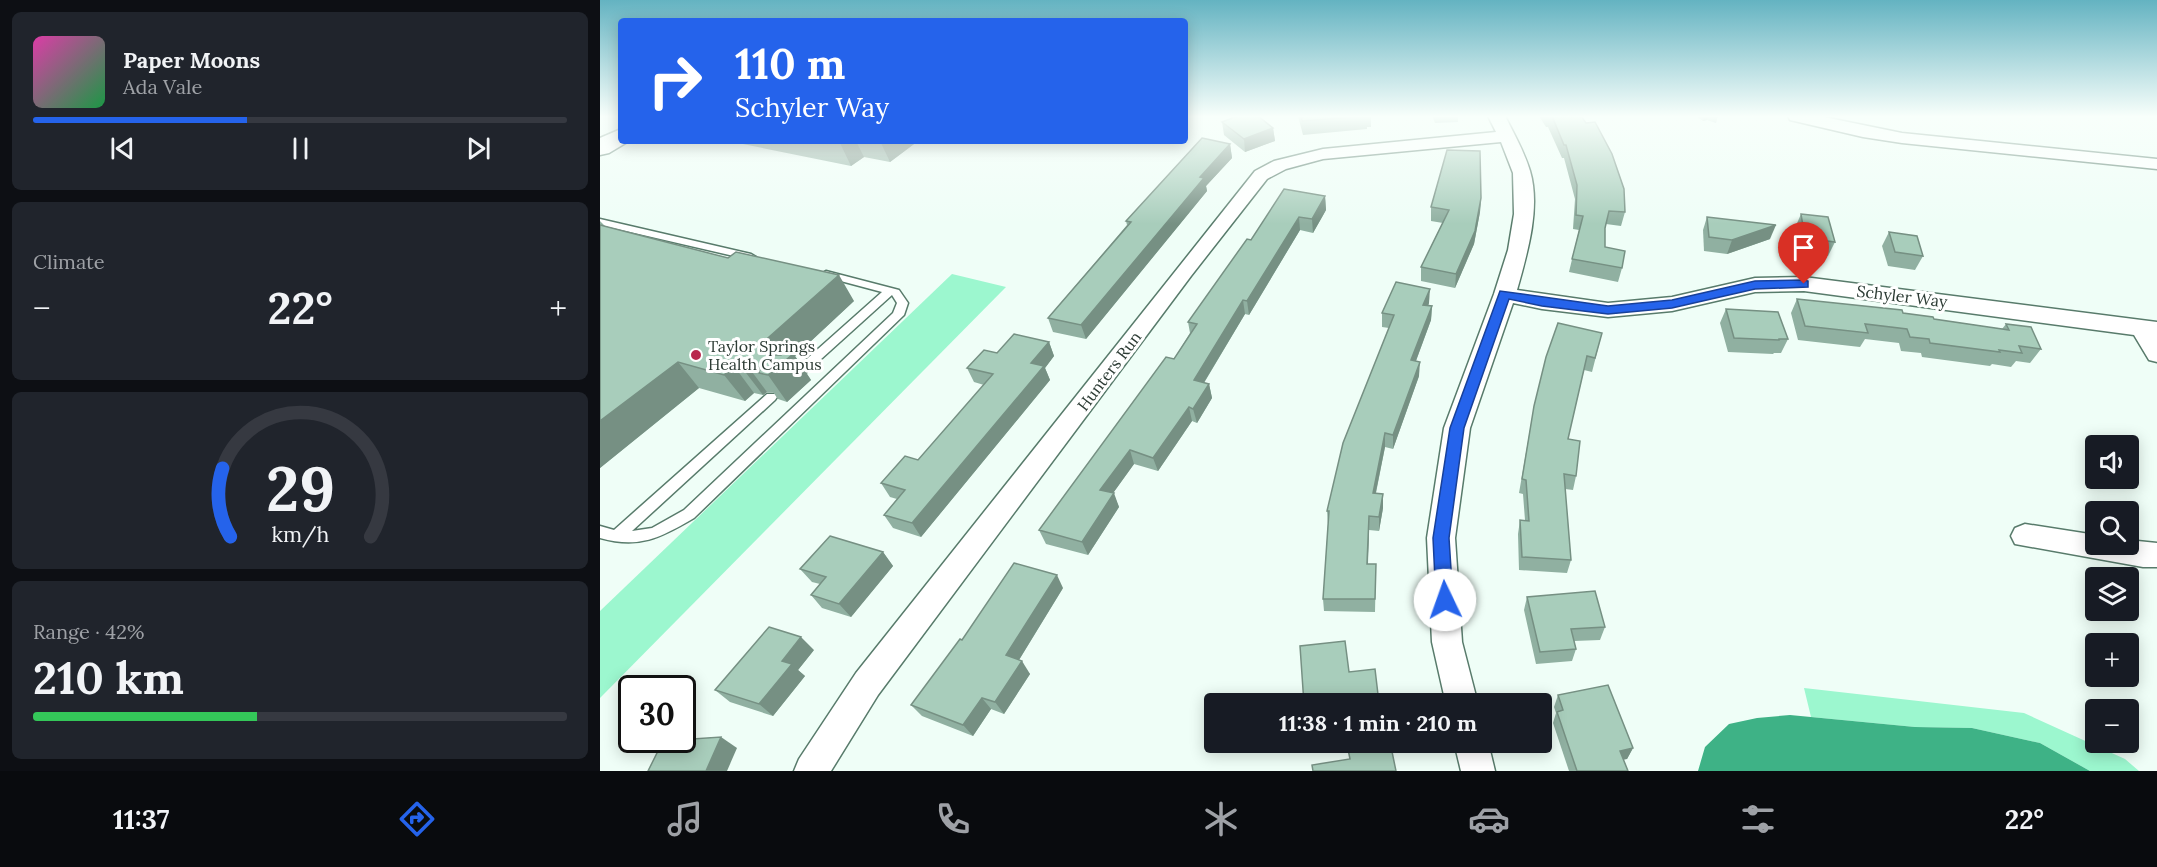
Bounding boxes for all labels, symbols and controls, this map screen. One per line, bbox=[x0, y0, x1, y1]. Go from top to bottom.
text: 110 m bbox=[735, 37, 846, 91]
icon: right bbox=[636, 42, 714, 120]
text: Paper Moons bbox=[123, 46, 260, 74]
text: Ada Vale bbox=[123, 74, 202, 99]
text: Schyler Way bbox=[735, 90, 889, 124]
icon: previous bbox=[106, 132, 139, 165]
icon: pause bbox=[284, 132, 317, 165]
icon: next bbox=[462, 132, 495, 165]
pin bbox=[1778, 222, 1829, 284]
icon: arrive bbox=[1787, 231, 1820, 264]
text: Climate bbox=[33, 249, 105, 274]
text: 22° bbox=[267, 279, 333, 336]
street label: Schyler Way bbox=[1855, 281, 1949, 312]
text: − bbox=[33, 287, 51, 329]
text: + bbox=[549, 287, 567, 329]
street label: Hunters Run bbox=[1073, 327, 1145, 415]
place label: Taylor Springs Health Campus bbox=[708, 336, 822, 374]
marker: Taylor Springs Health Campus bbox=[689, 348, 703, 362]
map controls bbox=[2085, 435, 2139, 753]
button: sound bbox=[2085, 435, 2139, 489]
text: 29 bbox=[265, 449, 335, 529]
button: search bbox=[2085, 501, 2139, 555]
text: km/h bbox=[271, 521, 329, 549]
button: layers bbox=[2085, 567, 2139, 621]
position arrow bbox=[1413, 568, 1477, 632]
text: Range · 42% bbox=[33, 619, 144, 644]
button: + bbox=[2085, 633, 2139, 687]
text: 210 km bbox=[33, 649, 184, 706]
speed limit sign: 30 bbox=[618, 675, 696, 753]
button: − bbox=[2085, 699, 2139, 753]
text: 11:38 · 1 min · 210 m bbox=[1279, 709, 1477, 737]
icon: directions bbox=[396, 798, 438, 840]
icon: music bbox=[664, 798, 706, 840]
icon: phone bbox=[932, 798, 974, 840]
icon: climate bbox=[1200, 798, 1242, 840]
icon: car bbox=[1468, 798, 1510, 840]
icon: filters bbox=[1737, 798, 1779, 840]
text: 11:37 bbox=[113, 802, 170, 836]
text: 22° bbox=[2005, 802, 2044, 836]

